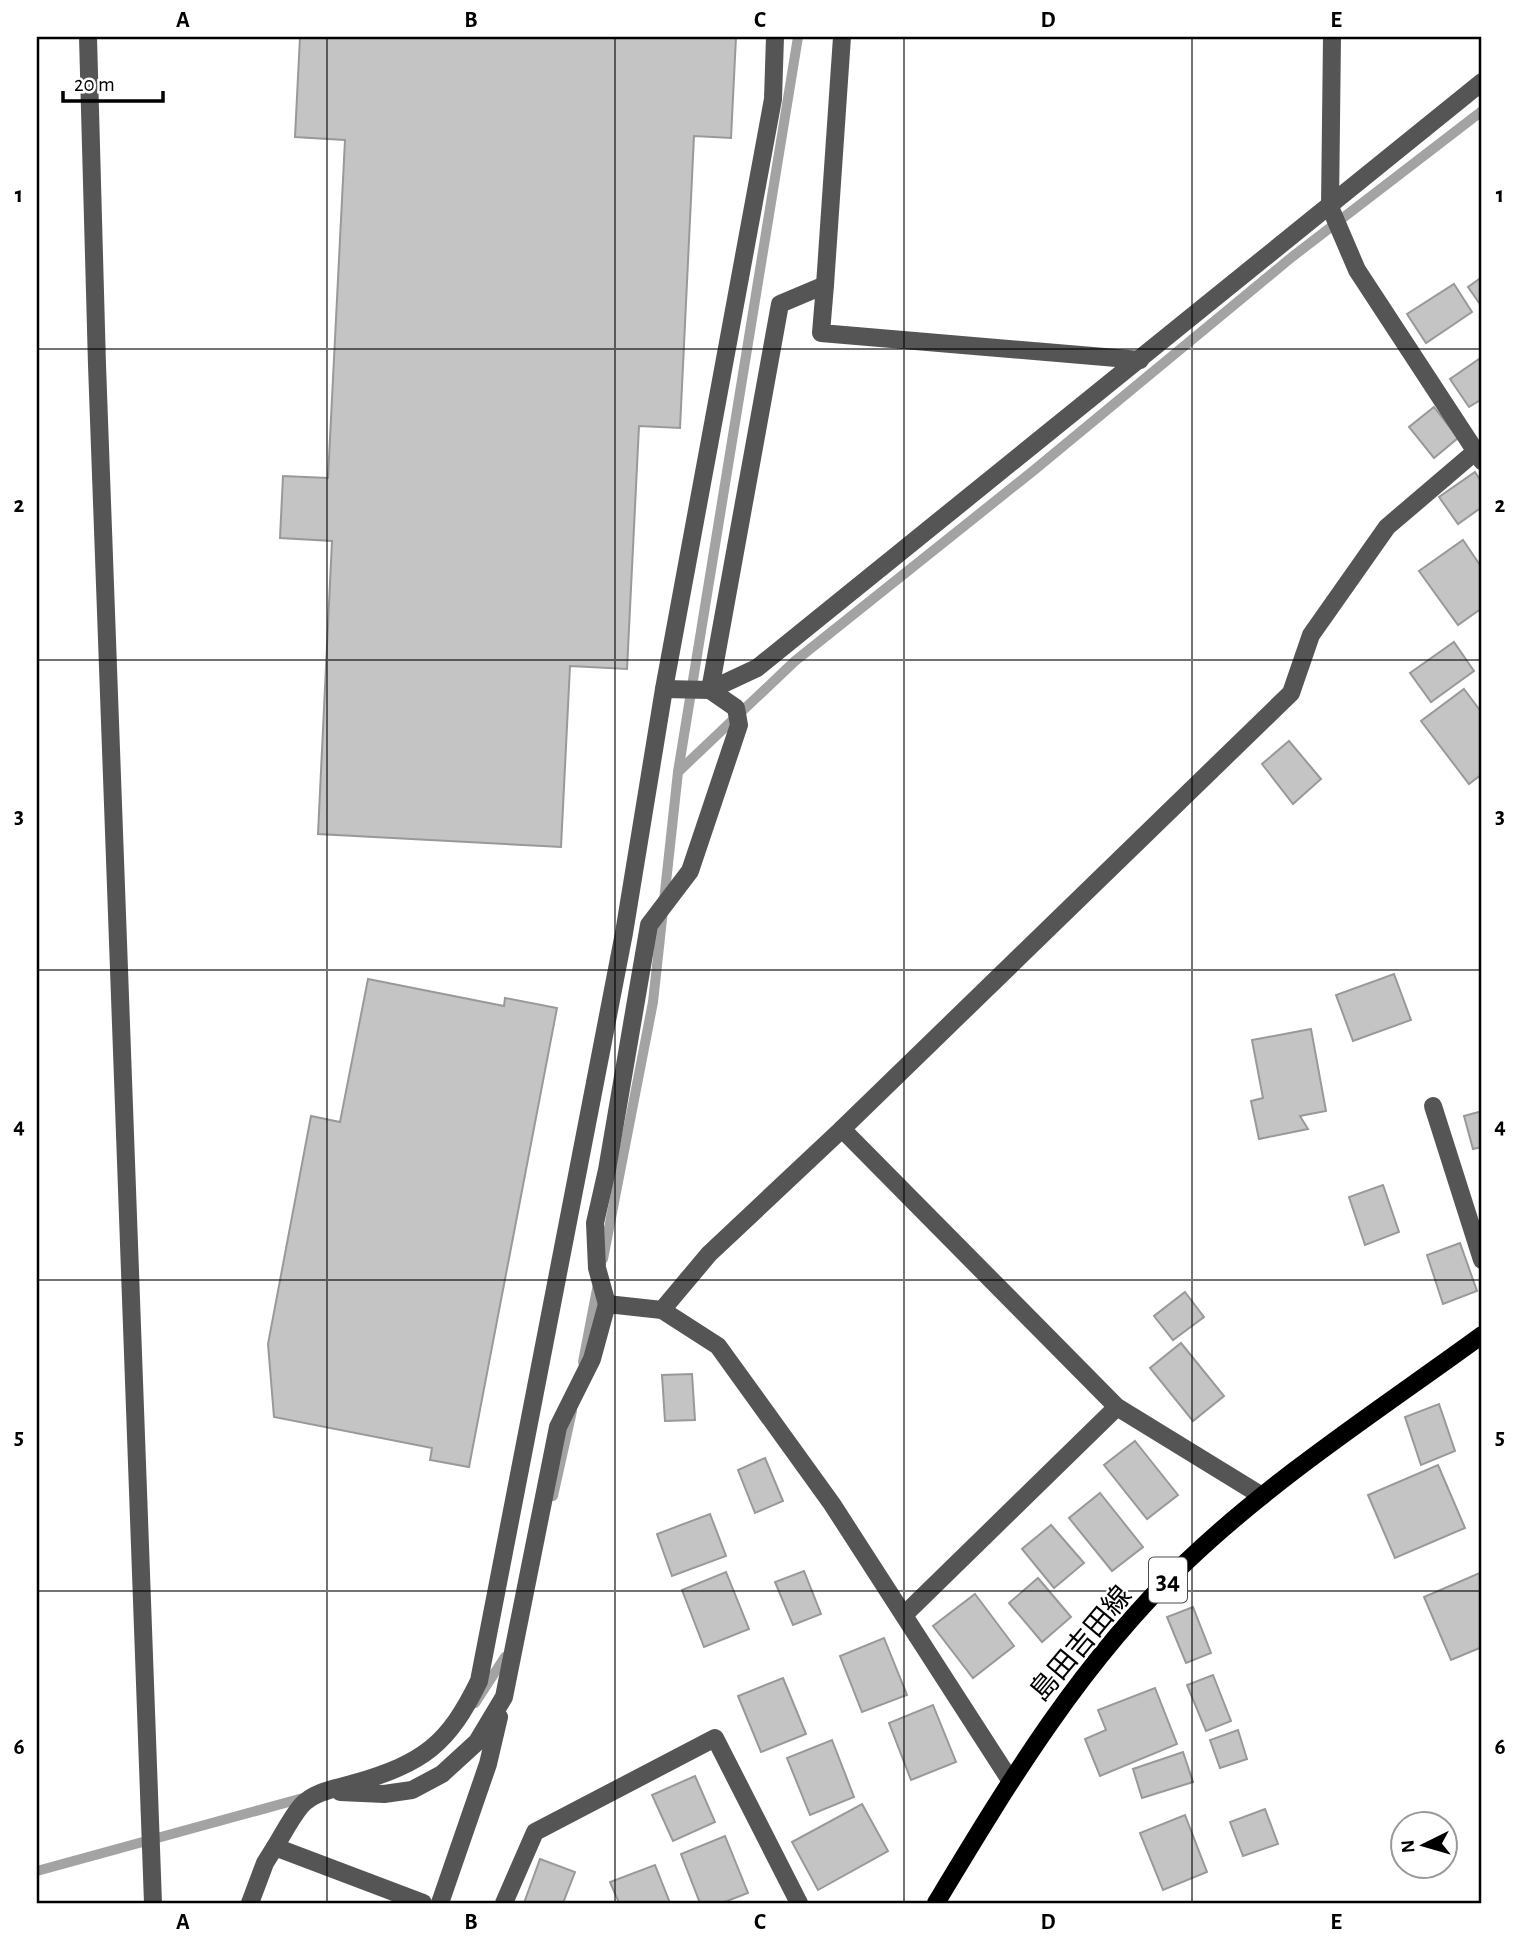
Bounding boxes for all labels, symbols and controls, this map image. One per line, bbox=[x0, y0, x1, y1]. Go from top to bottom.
text: A bbox=[176, 9, 190, 32]
text: B bbox=[464, 9, 478, 32]
text: C bbox=[754, 9, 766, 32]
text: D bbox=[1040, 9, 1056, 32]
text: E bbox=[1330, 9, 1342, 32]
scale bar bbox=[63, 60, 163, 104]
text: 20 m bbox=[74, 74, 115, 95]
text: 1 bbox=[15, 184, 23, 207]
text: 1 bbox=[1496, 184, 1504, 207]
text: 2 bbox=[14, 494, 25, 517]
text: 2 bbox=[1495, 494, 1506, 517]
text: 3 bbox=[14, 805, 24, 828]
text: 3 bbox=[1495, 805, 1505, 828]
text: 4 bbox=[13, 1115, 25, 1138]
text: 4 bbox=[1494, 1115, 1506, 1138]
text: 5 bbox=[14, 1426, 24, 1449]
text: 5 bbox=[1495, 1426, 1505, 1449]
road number: 34 bbox=[1149, 1558, 1187, 1602]
street label: 島田吉田線 bbox=[1024, 1580, 1137, 1707]
text: 6 bbox=[13, 1736, 25, 1759]
text: 6 bbox=[1494, 1736, 1506, 1759]
north arrow bbox=[1390, 1811, 1460, 1881]
text: N bbox=[1399, 1839, 1419, 1854]
text: A bbox=[176, 1911, 190, 1934]
text: B bbox=[464, 1911, 478, 1934]
text: C bbox=[754, 1911, 766, 1934]
text: D bbox=[1040, 1911, 1056, 1934]
text: E bbox=[1330, 1911, 1342, 1934]

